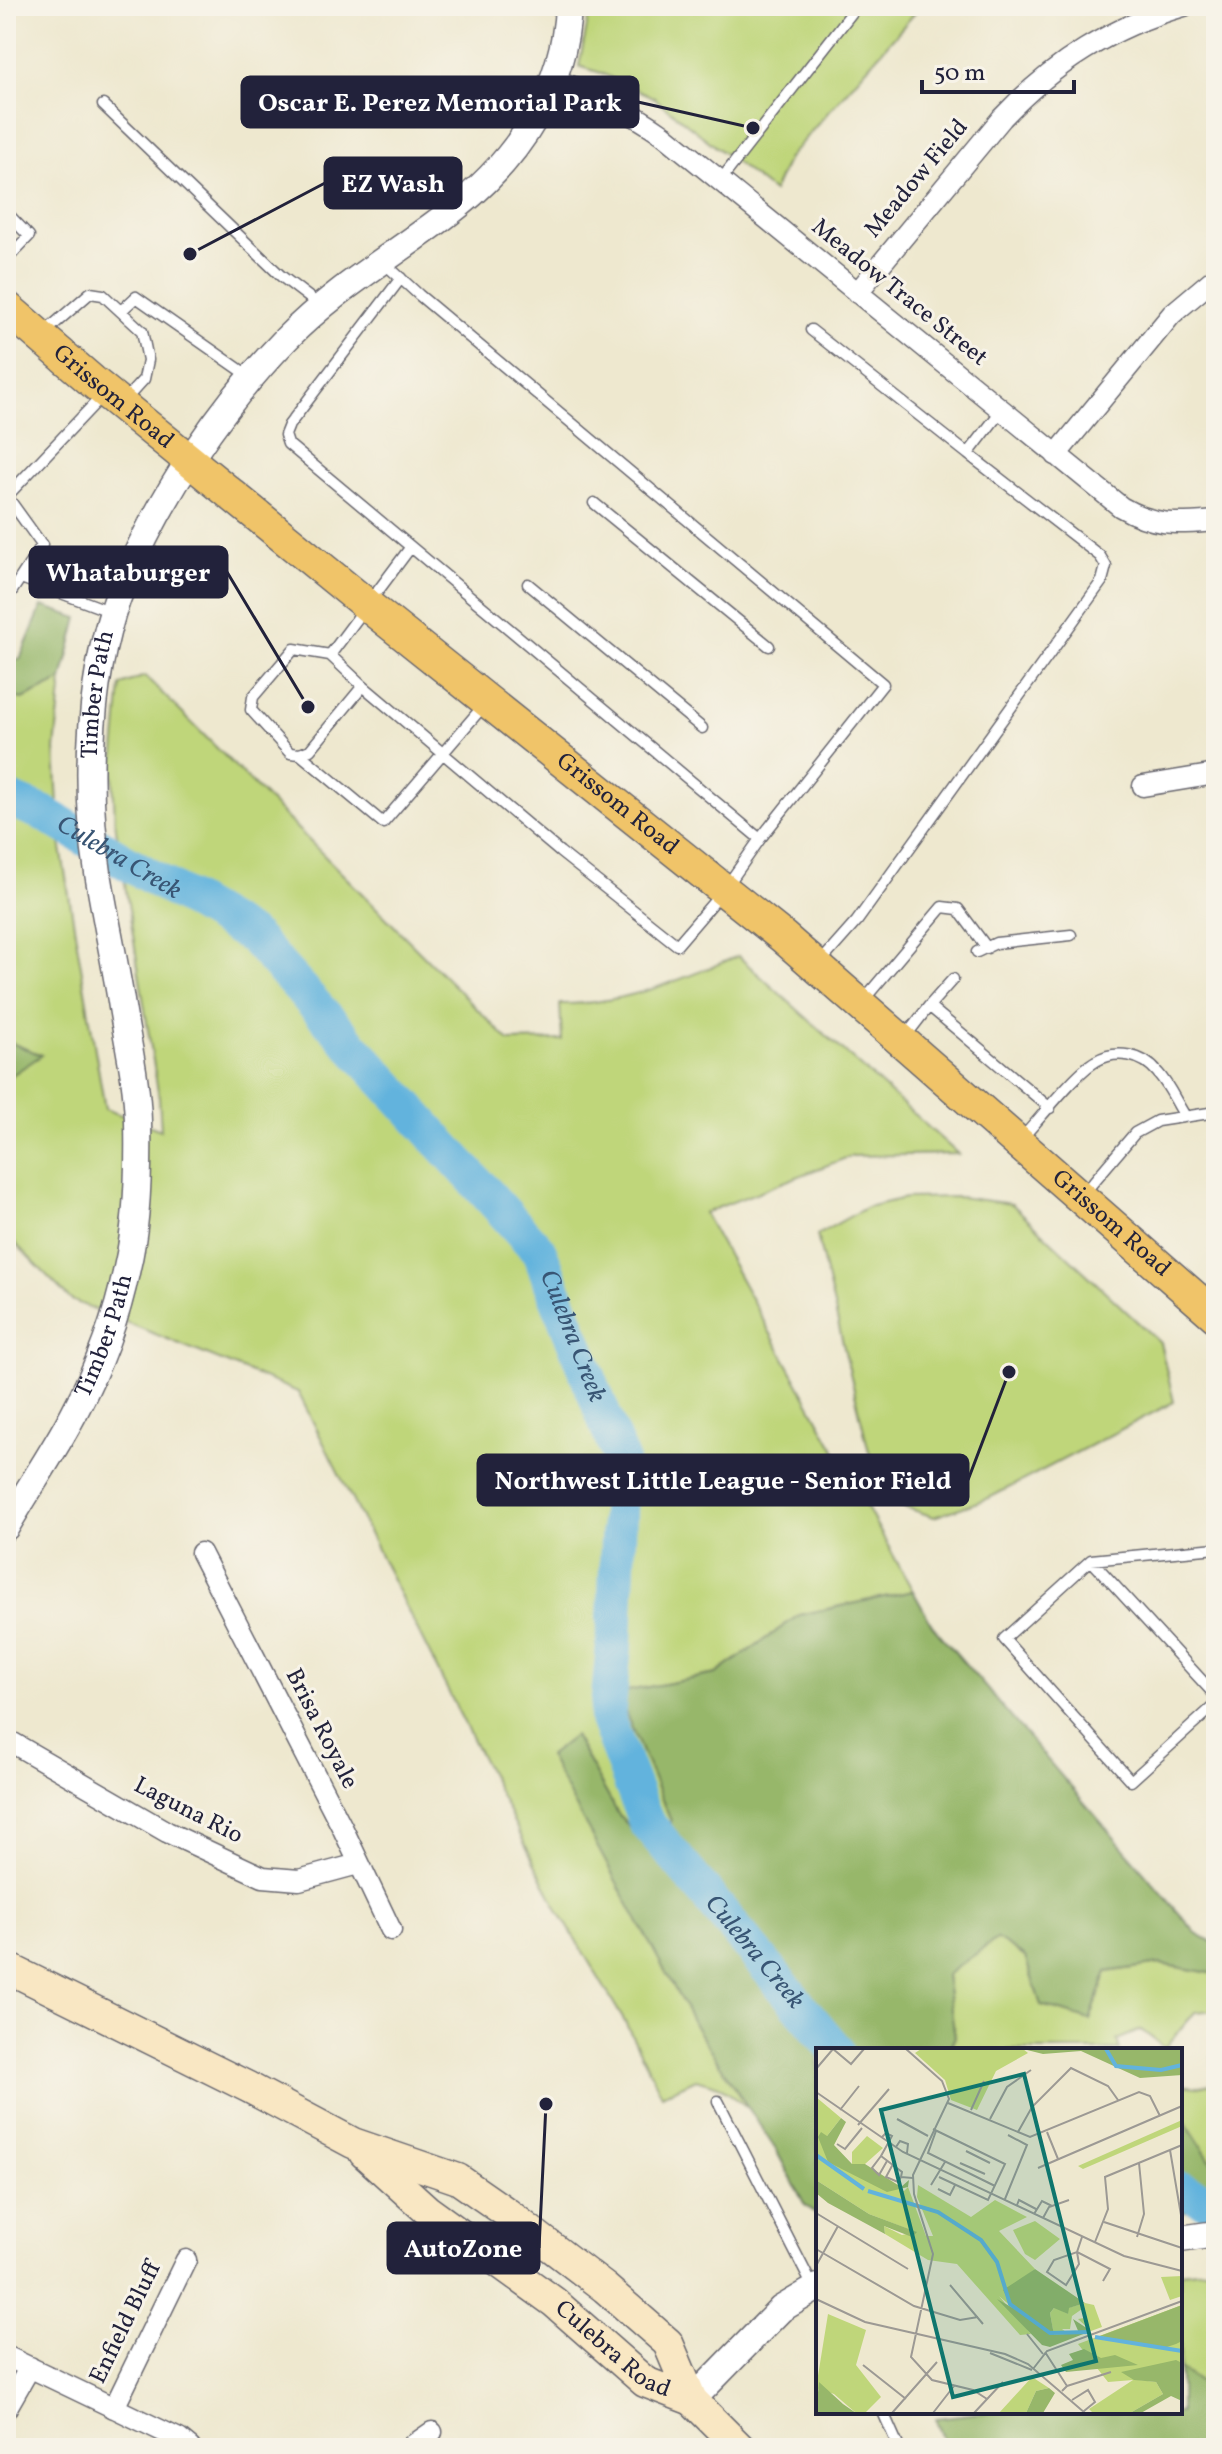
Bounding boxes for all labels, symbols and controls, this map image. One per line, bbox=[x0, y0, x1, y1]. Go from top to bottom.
scale bar bbox=[922, 44, 1074, 94]
text: 50 m bbox=[934, 57, 986, 91]
callout: Oscar E. Perez Memorial Park bbox=[242, 77, 638, 127]
text: Oscar E. Perez Memorial Park bbox=[258, 86, 622, 122]
street label: Meadow Field bbox=[857, 112, 977, 246]
callout: EZ Wash bbox=[325, 158, 461, 208]
text: EZ Wash bbox=[341, 167, 445, 203]
street label: Meadow Trace Street bbox=[804, 211, 994, 375]
street label: Grissom Road bbox=[45, 337, 181, 458]
callout: Whataburger bbox=[30, 547, 227, 597]
text: Whataburger bbox=[46, 556, 210, 592]
street label: Timber Path bbox=[74, 627, 124, 759]
street label: Grissom Road bbox=[548, 745, 686, 864]
water label: Culebra Creek bbox=[50, 807, 188, 909]
street label: Grissom Road bbox=[1044, 1162, 1178, 1286]
water label: Culebra Creek bbox=[530, 1265, 615, 1408]
street label: Timber Path bbox=[67, 1271, 142, 1404]
callout: Northwest Little League - Senior Field bbox=[478, 1455, 968, 1505]
text: Northwest Little League - Senior Field bbox=[495, 1464, 952, 1500]
street label: Brisa Royale bbox=[276, 1663, 366, 1795]
street label: Laguna Rio bbox=[127, 1769, 249, 1853]
water label: Culebra Creek bbox=[696, 1887, 813, 2017]
inset map bbox=[816, 2048, 1182, 2414]
callout: AutoZone bbox=[388, 2223, 539, 2273]
text: AutoZone bbox=[404, 2232, 522, 2268]
street label: Enfield Bluff bbox=[82, 2254, 171, 2390]
street label: Culebra Road bbox=[547, 2293, 675, 2407]

